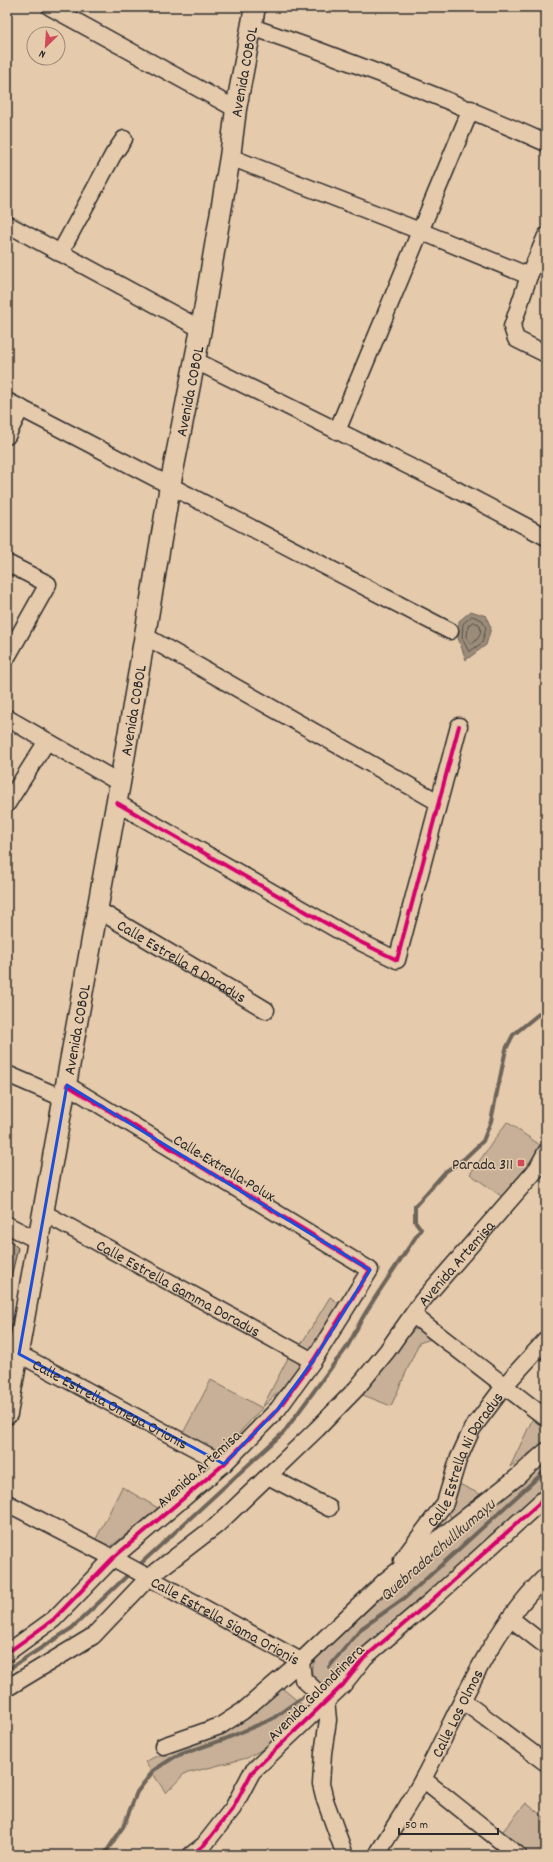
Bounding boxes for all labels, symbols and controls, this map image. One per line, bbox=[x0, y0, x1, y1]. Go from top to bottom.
street label: Avenida COBOL bbox=[226, 24, 265, 119]
north arrow bbox=[26, 26, 66, 66]
text: N bbox=[36, 45, 48, 62]
street label: Avenida COBOL bbox=[171, 344, 211, 439]
street label: Avenida COBOL bbox=[116, 663, 154, 758]
street label: Calle Estrella R Doradus bbox=[112, 915, 250, 1010]
street label: Avenida COBOL bbox=[59, 982, 98, 1077]
street label: Calle Extrella Polux bbox=[168, 1130, 279, 1209]
place label: Parada 311 bbox=[452, 1154, 513, 1177]
marker: Parada 311 bbox=[516, 1158, 526, 1168]
street label: Avenida Artemisa bbox=[413, 1216, 502, 1312]
street label: Calle Estrella Gamma Doradus bbox=[91, 1235, 264, 1344]
street label: Calle Estrella Omega Orionis bbox=[28, 1354, 191, 1457]
street label: Calle Estrella Ni Doradus bbox=[422, 1388, 510, 1533]
street label: Avenida Artemisa bbox=[152, 1425, 248, 1514]
water label: Quebrada Chullkumayu bbox=[376, 1493, 503, 1608]
street label: Calle Estrella Sigma Orionis bbox=[146, 1572, 304, 1672]
street label: Avenida Golondrinera bbox=[263, 1640, 371, 1748]
street label: Calle Los Olmos bbox=[427, 1666, 490, 1762]
scale bar bbox=[399, 1810, 498, 1836]
text: 50 m bbox=[405, 1817, 428, 1834]

